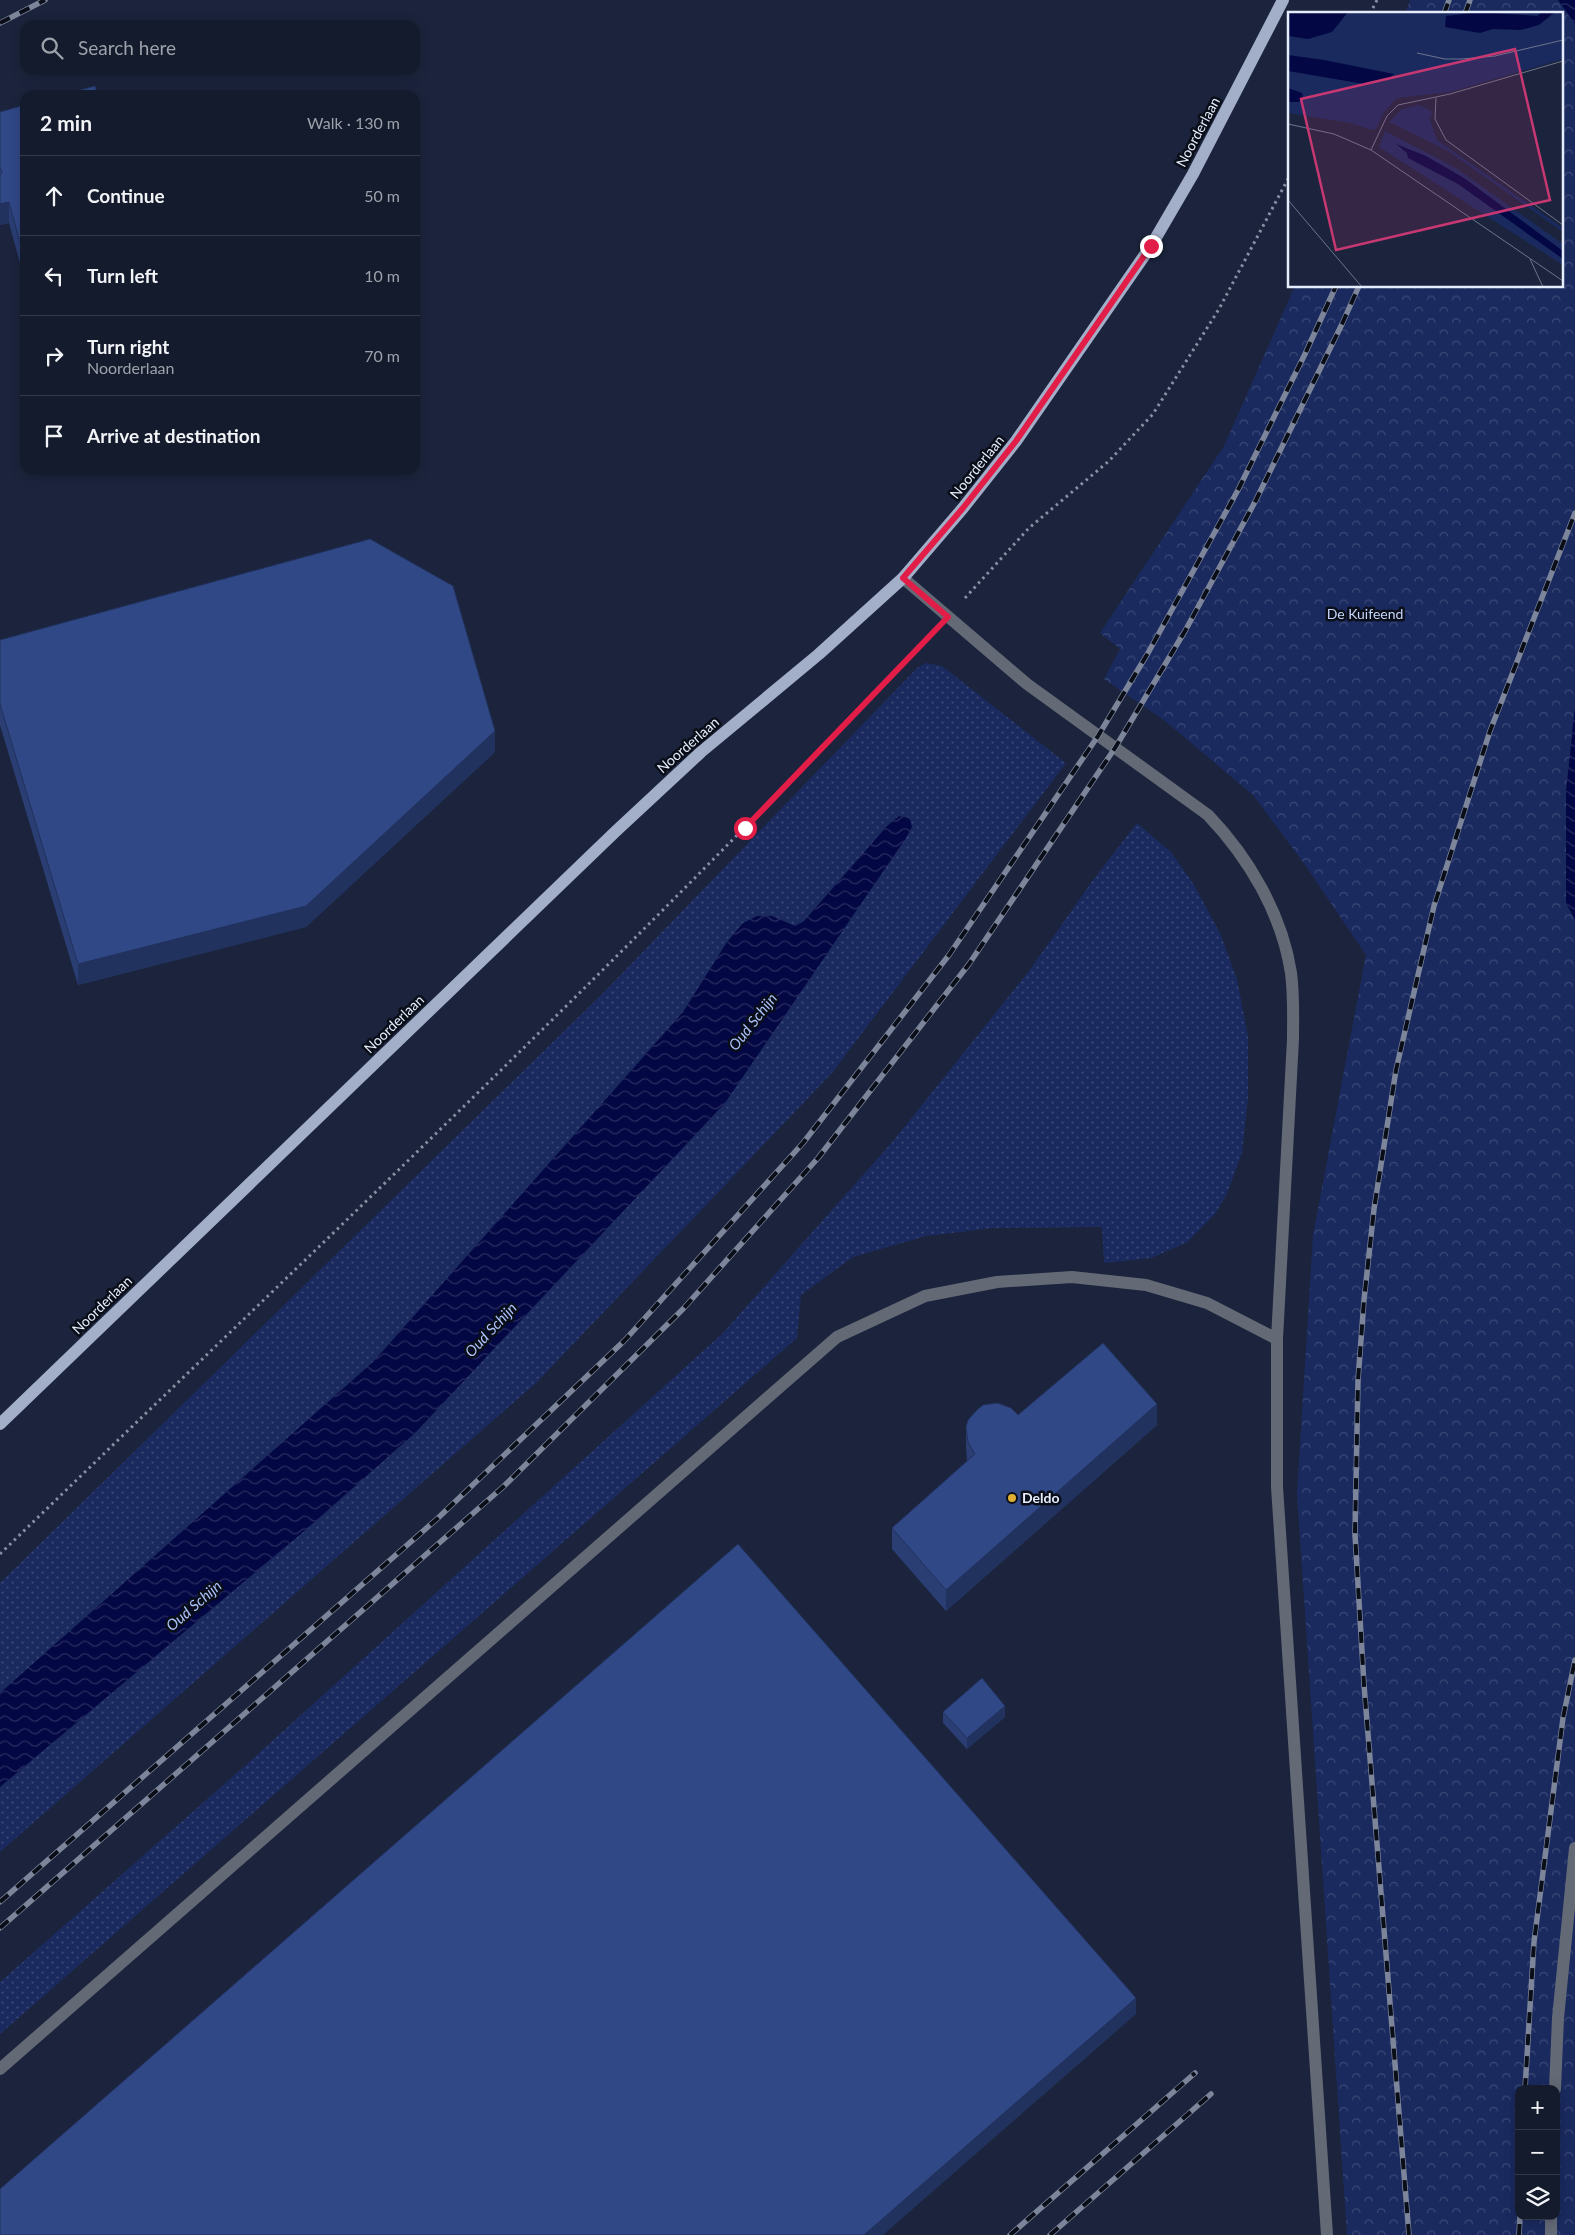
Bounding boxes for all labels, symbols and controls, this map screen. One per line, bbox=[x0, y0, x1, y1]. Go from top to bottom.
inset map bbox=[1288, 12, 1562, 288]
search box bbox=[20, 20, 420, 75]
icon: search bbox=[38, 34, 66, 62]
text: Search here bbox=[78, 36, 176, 59]
street label: Noorderlaan bbox=[1172, 94, 1223, 170]
text: 2 min bbox=[40, 110, 92, 135]
text: Walk · 130 m bbox=[307, 113, 400, 132]
icon: ahead bbox=[40, 182, 68, 210]
text: Continue bbox=[87, 184, 165, 207]
text: 50 m bbox=[364, 186, 400, 205]
route end bbox=[1140, 235, 1163, 258]
icon: left bbox=[40, 262, 68, 290]
text: Turn left bbox=[87, 264, 158, 287]
text: 10 m bbox=[364, 266, 400, 285]
text: Turn right bbox=[87, 335, 169, 358]
icon: right bbox=[40, 342, 68, 370]
text: 70 m bbox=[364, 346, 400, 365]
text: Noorderlaan bbox=[87, 358, 174, 377]
icon: arrive bbox=[40, 422, 68, 450]
text: Arrive at destination bbox=[87, 424, 260, 447]
street label: Noorderlaan bbox=[946, 432, 1007, 502]
park label: De Kuifeend bbox=[1327, 605, 1403, 622]
street label: Noorderlaan bbox=[653, 713, 722, 776]
route start bbox=[734, 817, 757, 840]
water label: Oud Schijn bbox=[724, 989, 780, 1054]
street label: Noorderlaan bbox=[360, 991, 427, 1056]
street label: Noorderlaan bbox=[68, 1272, 135, 1337]
water label: Oud Schijn bbox=[461, 1298, 520, 1360]
place label: Deldo bbox=[1022, 1489, 1060, 1506]
marker: Deldo bbox=[1006, 1492, 1018, 1504]
water label: Oud Schijn bbox=[162, 1576, 225, 1634]
map controls bbox=[1515, 2085, 1560, 2220]
button: + bbox=[1515, 2085, 1560, 2130]
button: − bbox=[1515, 2130, 1560, 2175]
button: layers bbox=[1515, 2175, 1560, 2220]

